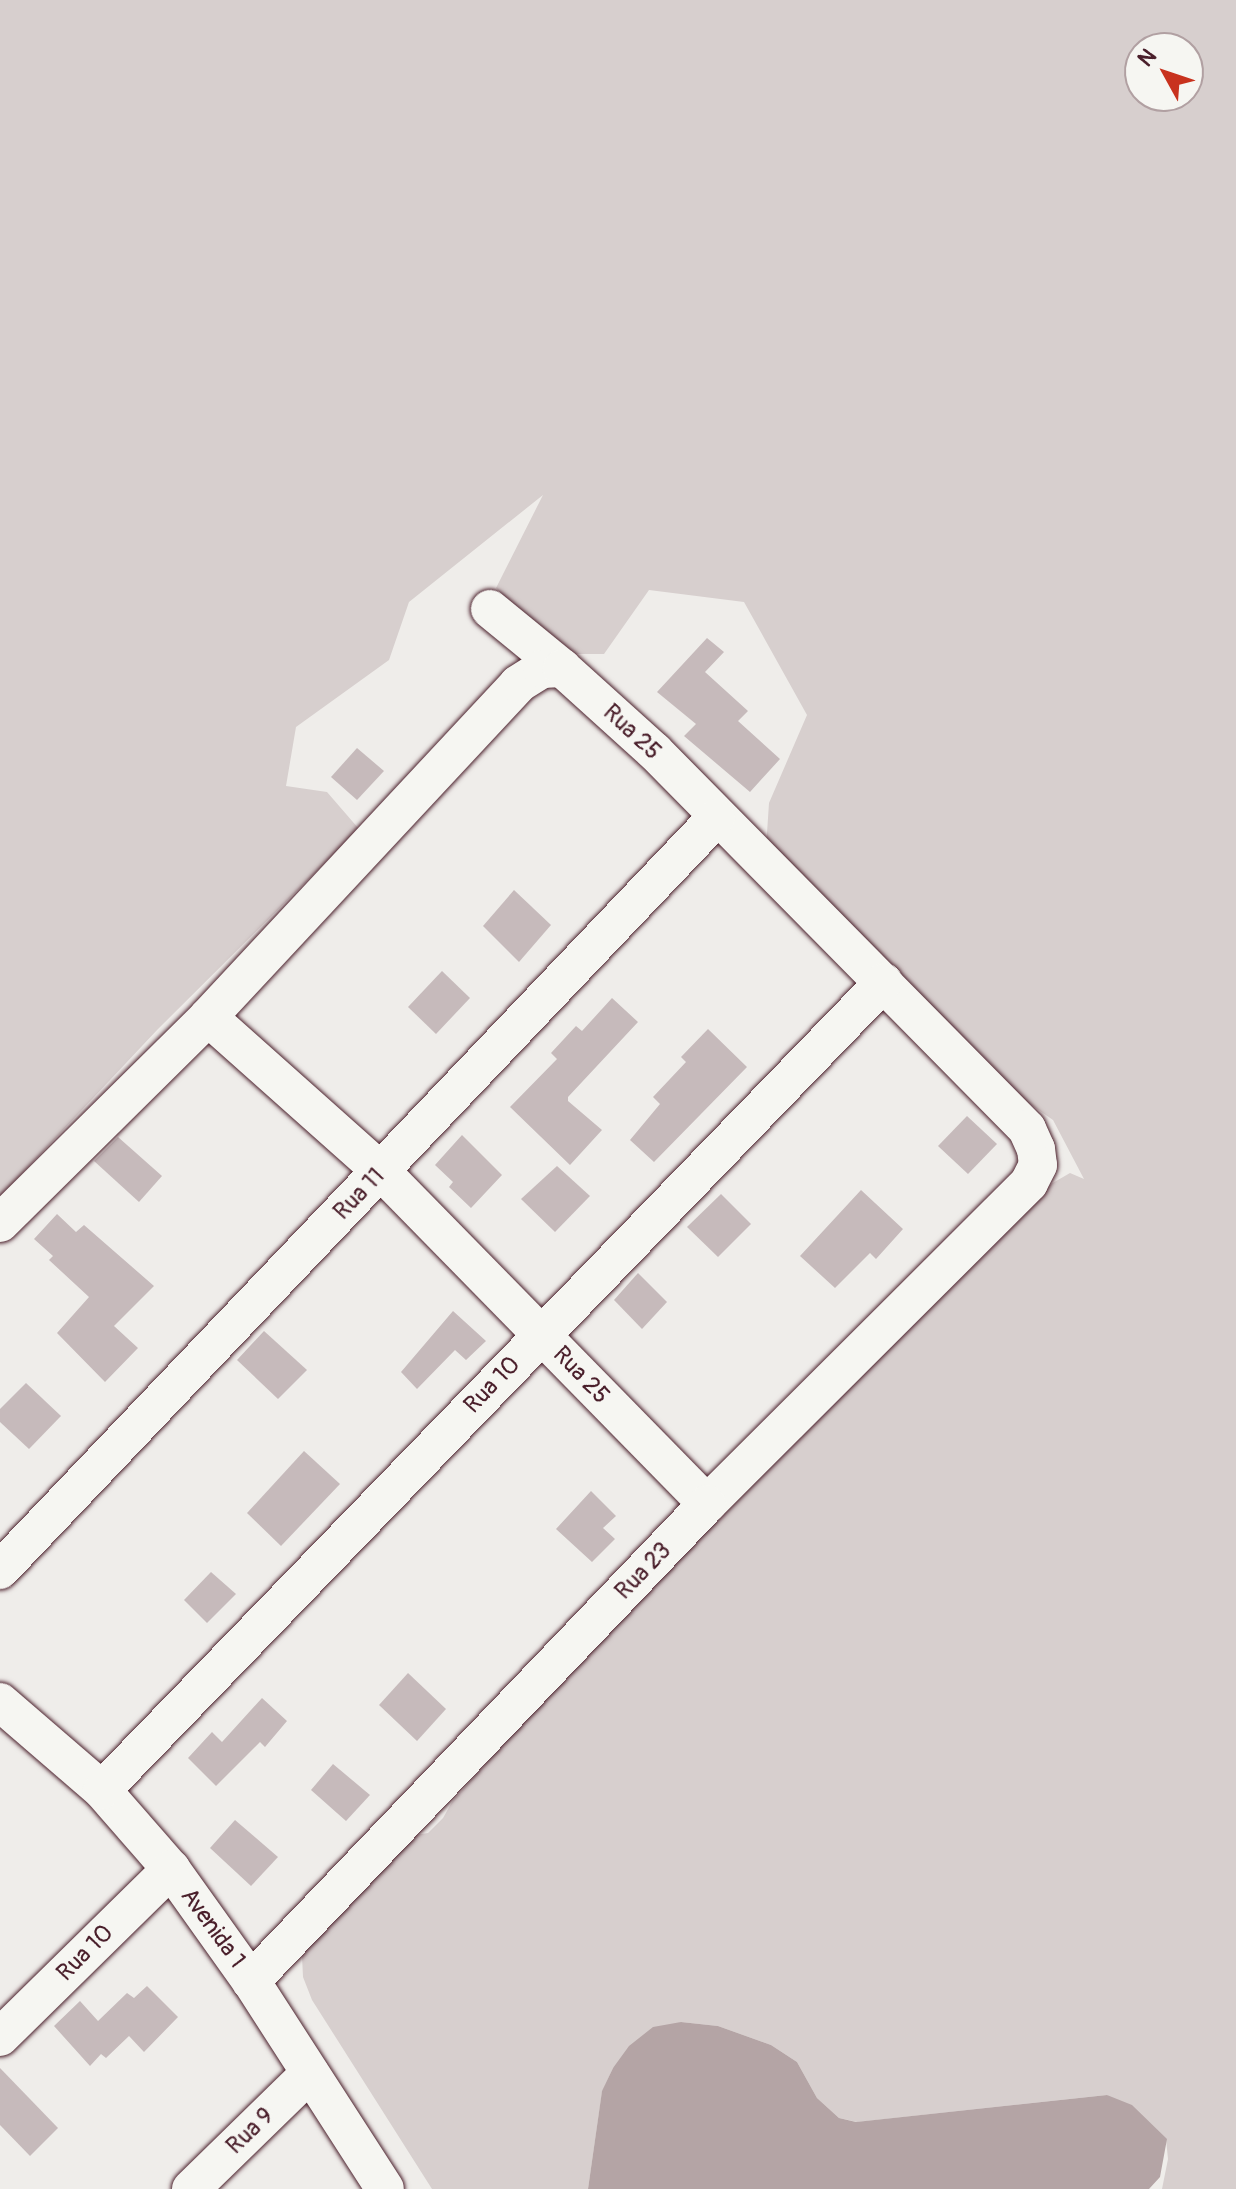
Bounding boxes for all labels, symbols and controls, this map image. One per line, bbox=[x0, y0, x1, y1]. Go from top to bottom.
north arrow bbox=[1124, 32, 1204, 112]
text: N bbox=[1132, 43, 1163, 73]
street label: Rua 25 bbox=[597, 698, 667, 766]
street label: Rua 11 bbox=[327, 1162, 391, 1226]
street label: Rua 25 bbox=[547, 1340, 615, 1410]
street label: Rua 10 bbox=[458, 1350, 526, 1420]
street label: Rua 23 bbox=[609, 1536, 677, 1606]
street label: Avenida 1 bbox=[174, 1882, 252, 1974]
street label: Rua 10 bbox=[51, 1919, 119, 1987]
street label: Rua 9 bbox=[220, 2102, 280, 2160]

